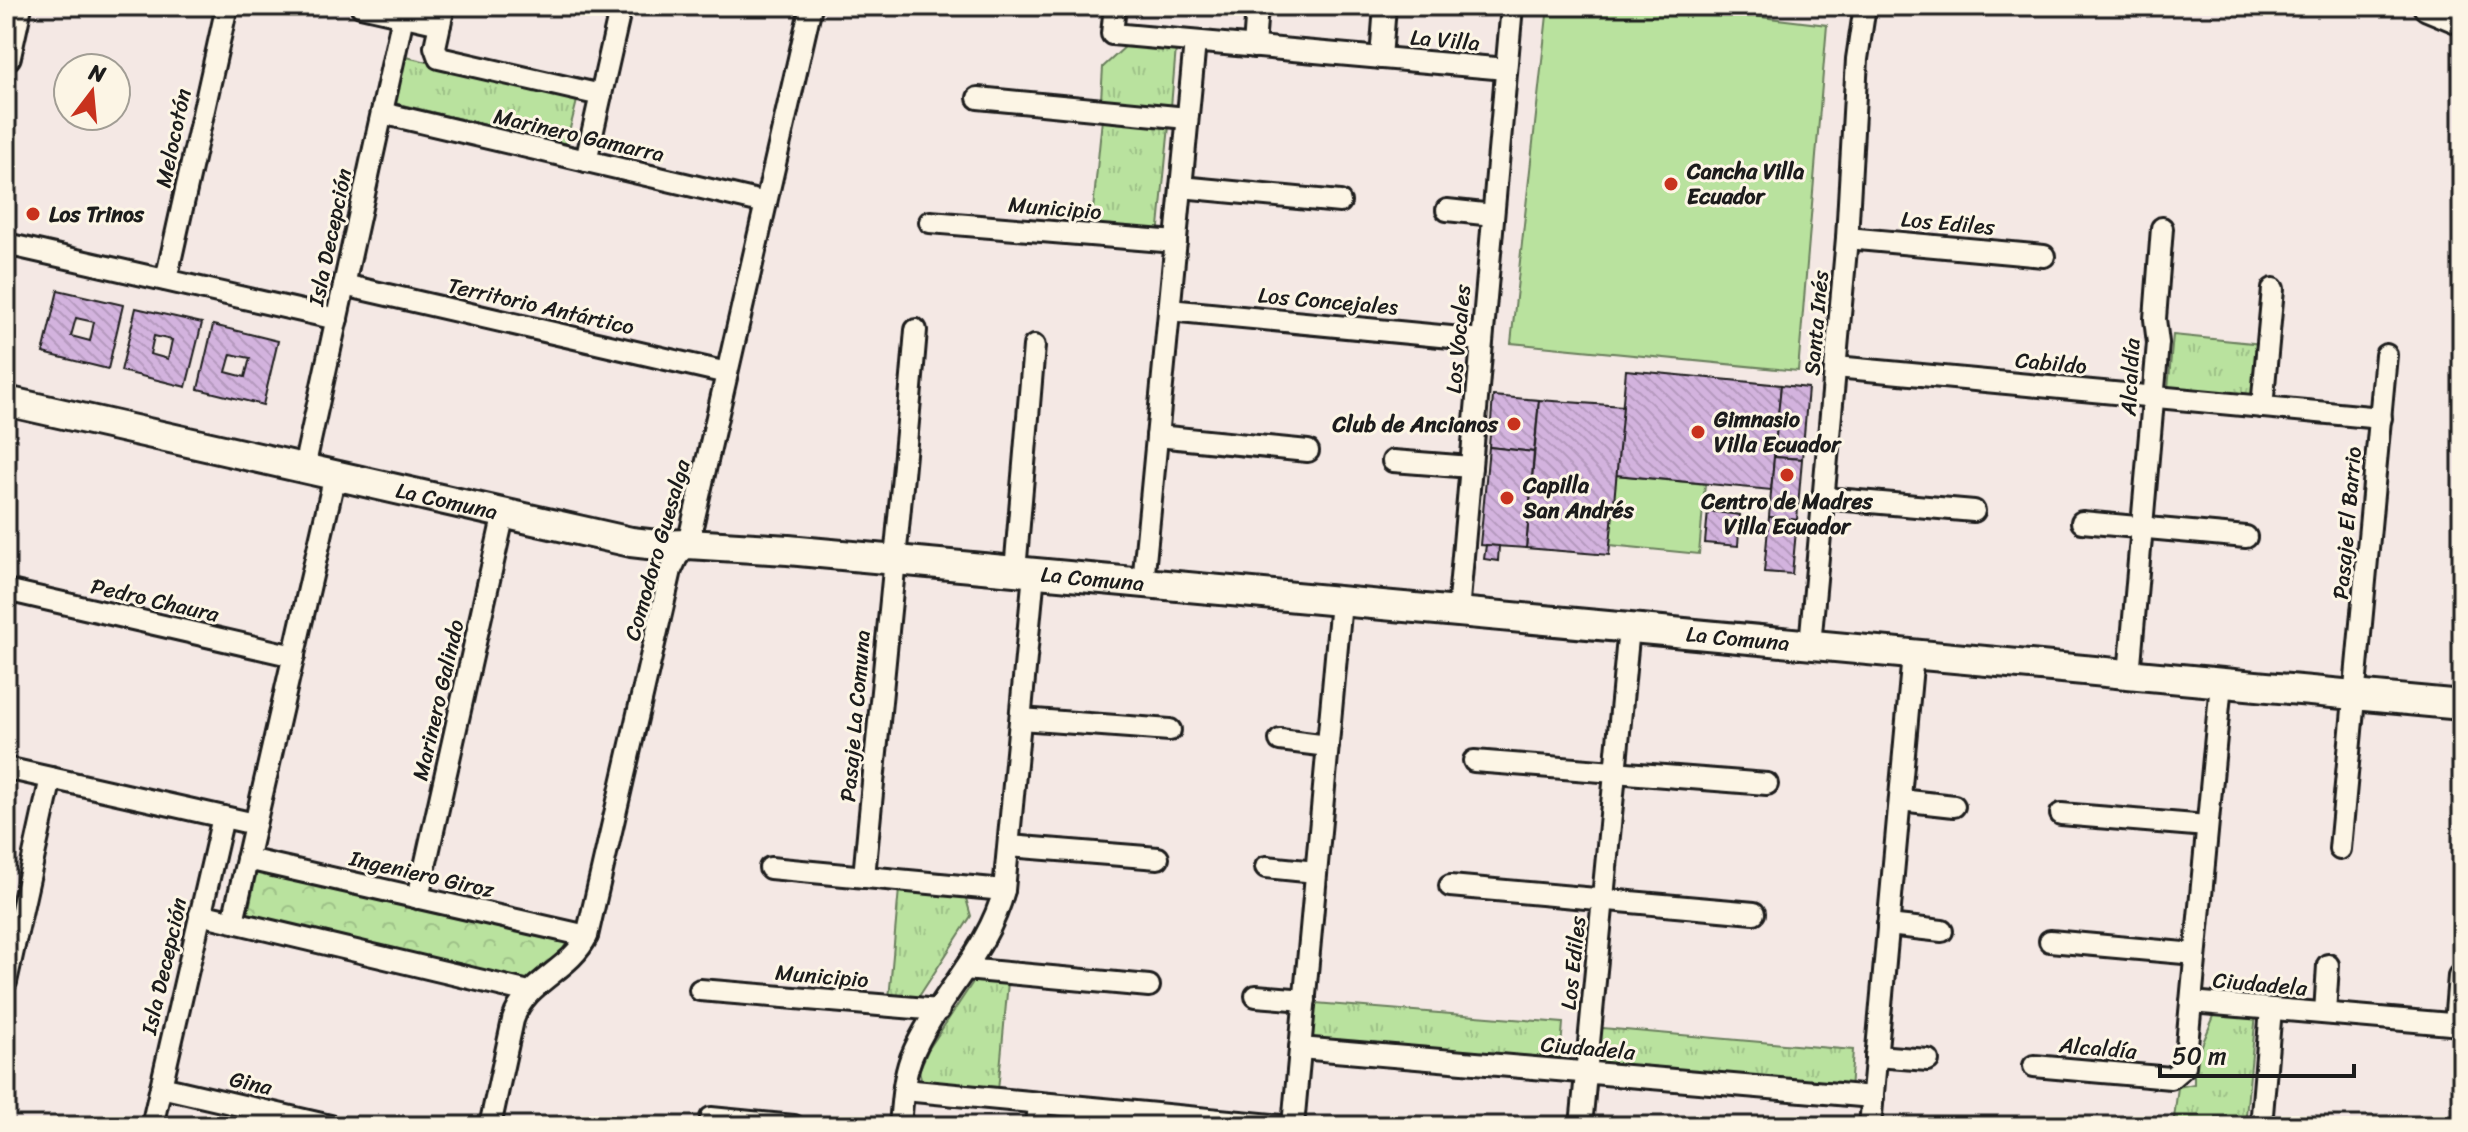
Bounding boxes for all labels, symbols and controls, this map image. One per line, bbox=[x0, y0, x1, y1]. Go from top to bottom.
street label: La Villa bbox=[1409, 18, 1481, 62]
north arrow bbox=[52, 52, 132, 132]
text: N bbox=[84, 52, 111, 94]
street label: Melocotón bbox=[143, 85, 203, 191]
street label: Marinero Gamarra bbox=[490, 96, 668, 174]
place label: Cancha Villa Ecuador bbox=[1686, 152, 1804, 216]
street label: Isla Decepción bbox=[296, 165, 364, 310]
marker: Cancha Villa Ecuador bbox=[1662, 175, 1680, 193]
street label: Municipio bbox=[1007, 184, 1103, 232]
place label: Los Trinos bbox=[49, 195, 145, 234]
street label: Los Ediles bbox=[1899, 199, 1997, 247]
marker: Los Trinos bbox=[24, 205, 42, 223]
street label: Territorio Antártico bbox=[444, 266, 638, 346]
street label: Santa Inés bbox=[1792, 268, 1840, 377]
street label: Los Concejales bbox=[1256, 275, 1400, 327]
street label: Los Vocales bbox=[1434, 282, 1482, 395]
street label: Alcaldía bbox=[2108, 336, 2152, 418]
street label: Cabildo bbox=[2014, 340, 2089, 386]
place label: Gimnasio Villa Ecuador bbox=[1713, 400, 1842, 464]
place label: Club de Ancianos bbox=[1331, 405, 1499, 444]
marker: Club de Ancianos bbox=[1505, 415, 1523, 433]
marker: Gimnasio Villa Ecuador bbox=[1689, 423, 1707, 441]
street label: Pasaje El Barrio bbox=[2321, 445, 2373, 601]
street label: Comodoro Guesalga bbox=[612, 454, 702, 645]
place label: Capilla San Andrés bbox=[1522, 466, 1635, 530]
marker: Centro de Madres Villa Ecuador bbox=[1778, 466, 1796, 484]
street label: La Comuna bbox=[392, 470, 502, 531]
place label: Centro de Madres Villa Ecuador bbox=[1700, 482, 1874, 546]
marker: Capilla San Andrés bbox=[1498, 489, 1516, 507]
street label: La Comuna bbox=[1039, 554, 1146, 602]
street label: Pedro Chaura bbox=[87, 566, 224, 634]
street label: La Comuna bbox=[1685, 614, 1791, 662]
street label: Marinero Galindo bbox=[401, 616, 475, 784]
street label: Pasaje La Comuna bbox=[828, 628, 882, 804]
street label: Ingeniero Giroz bbox=[345, 838, 499, 910]
street label: Isla Decepción bbox=[129, 894, 199, 1039]
street label: Los Ediles bbox=[1549, 913, 1597, 1012]
street label: Municipio bbox=[774, 952, 870, 1000]
street label: Ciudadela bbox=[2211, 960, 2310, 1008]
street label: Ciudadela bbox=[1539, 1024, 1638, 1072]
street label: Alcaldía bbox=[2057, 1025, 2139, 1071]
scale bar bbox=[2160, 1028, 2354, 1078]
text: 50 m bbox=[2172, 1035, 2227, 1077]
street label: Gina bbox=[226, 1059, 277, 1107]

